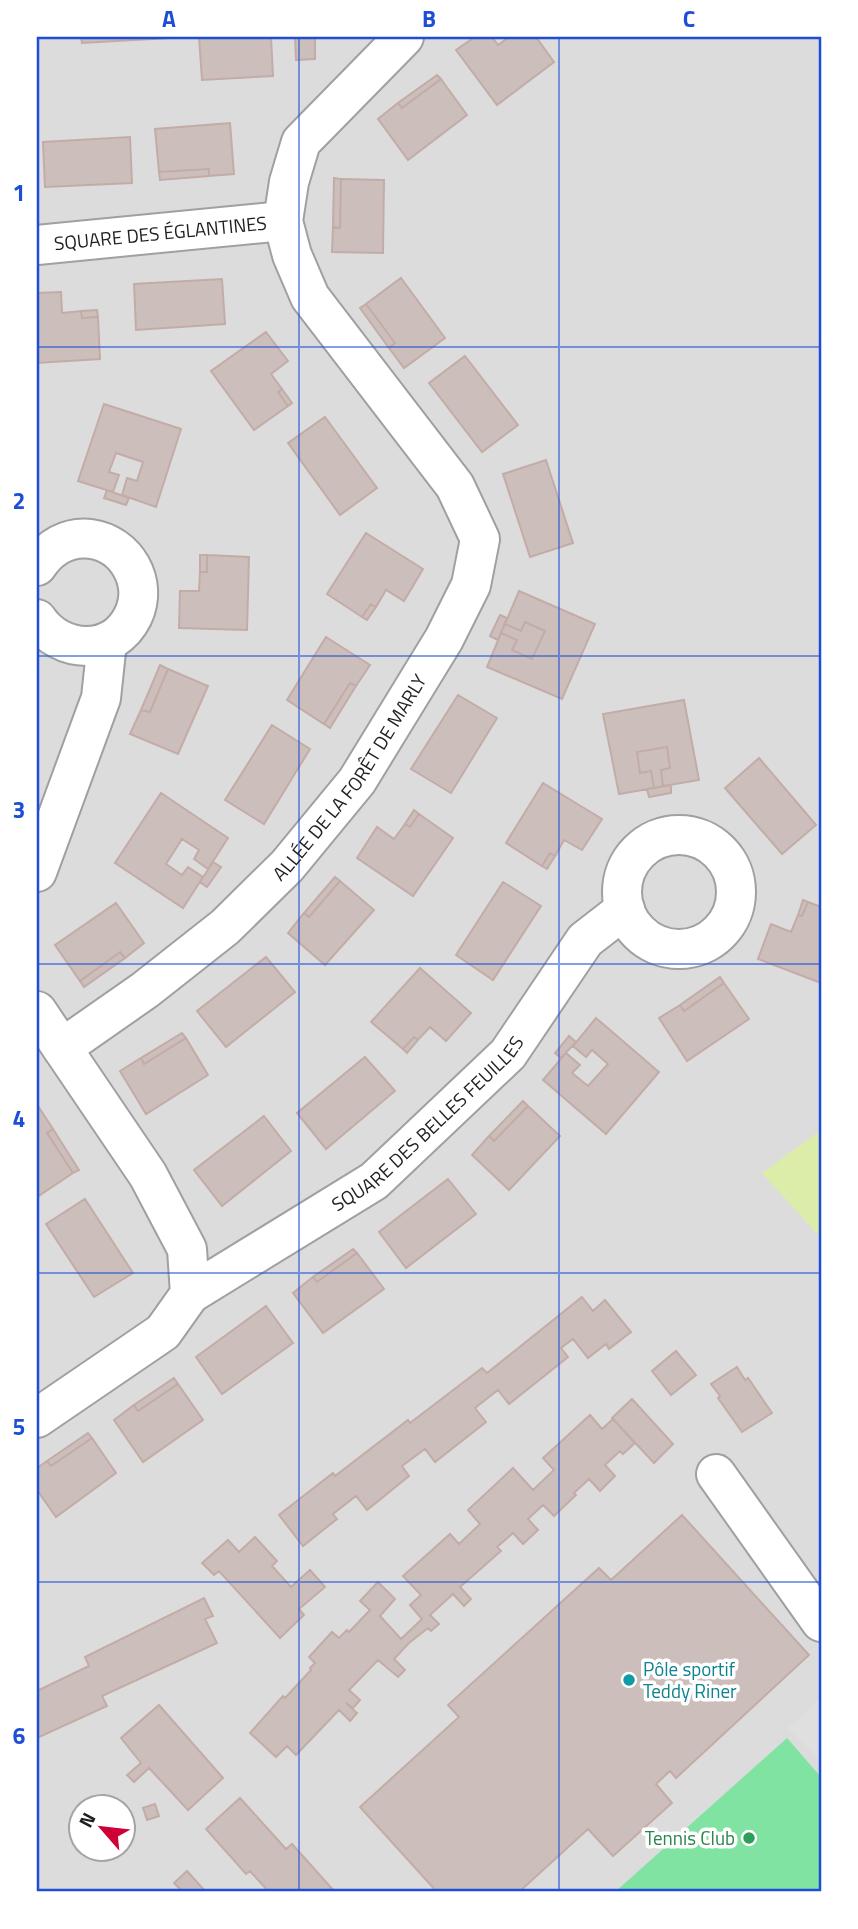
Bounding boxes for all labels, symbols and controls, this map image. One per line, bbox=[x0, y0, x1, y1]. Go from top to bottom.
text: A bbox=[162, 1, 176, 36]
text: B bbox=[422, 1, 436, 36]
text: C bbox=[683, 1, 695, 36]
text: 1 bbox=[13, 175, 25, 210]
street label: SQUARE DES ÉGLANTINES bbox=[53, 208, 268, 257]
text: 2 bbox=[13, 483, 25, 518]
street label: ALLÉE DE LA FORÊT DE MARLY bbox=[265, 668, 434, 887]
text: 3 bbox=[13, 792, 25, 827]
street label: SQUARE DES BELLES FEUILLES bbox=[325, 1030, 530, 1218]
text: 4 bbox=[13, 1101, 25, 1136]
text: 5 bbox=[13, 1409, 25, 1444]
place label: Pôle sportif Teddy Riner bbox=[643, 1654, 737, 1705]
marker: Pôle sportif Teddy Riner bbox=[621, 1672, 637, 1688]
text: 6 bbox=[13, 1718, 26, 1753]
north arrow bbox=[66, 1792, 136, 1862]
text: N bbox=[71, 1807, 102, 1832]
place label: Tennis Club bbox=[645, 1823, 735, 1852]
marker: Tennis Club bbox=[741, 1830, 757, 1846]

